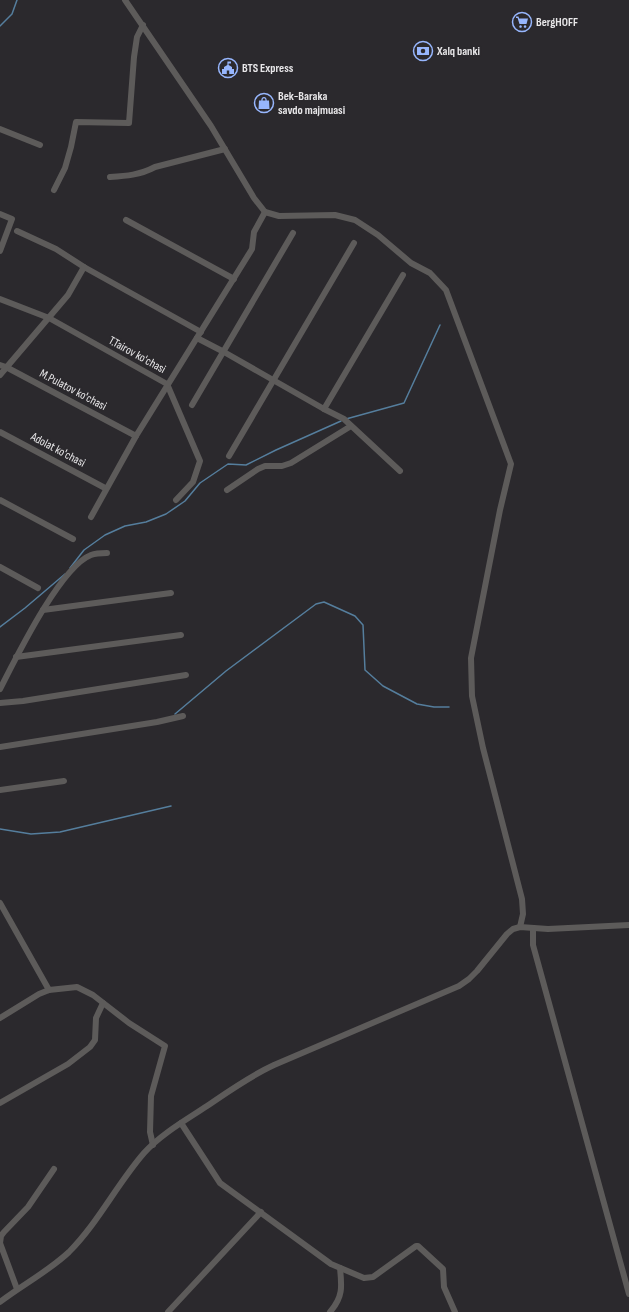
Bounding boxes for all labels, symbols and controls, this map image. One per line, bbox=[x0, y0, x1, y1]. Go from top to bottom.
supermarket icon: BergHOFF bbox=[511, 11, 533, 33]
place label: BergHOFF bbox=[536, 15, 578, 30]
bank icon: Xalq banki bbox=[412, 40, 434, 62]
place label: Xalq banki bbox=[436, 44, 480, 59]
public building icon: BTS Express bbox=[217, 57, 239, 79]
place label: BTS Express bbox=[242, 61, 294, 76]
place label: Bek-Baraka savdo majmuasi bbox=[278, 89, 345, 118]
shop icon: Bek-Baraka savdo majmuasi bbox=[253, 92, 275, 114]
street label: T.Tairov ko'chasi bbox=[106, 333, 168, 377]
street label: M.Pulatov ko'chasi bbox=[37, 366, 109, 414]
street label: Adolat ko'chasi bbox=[27, 429, 88, 471]

